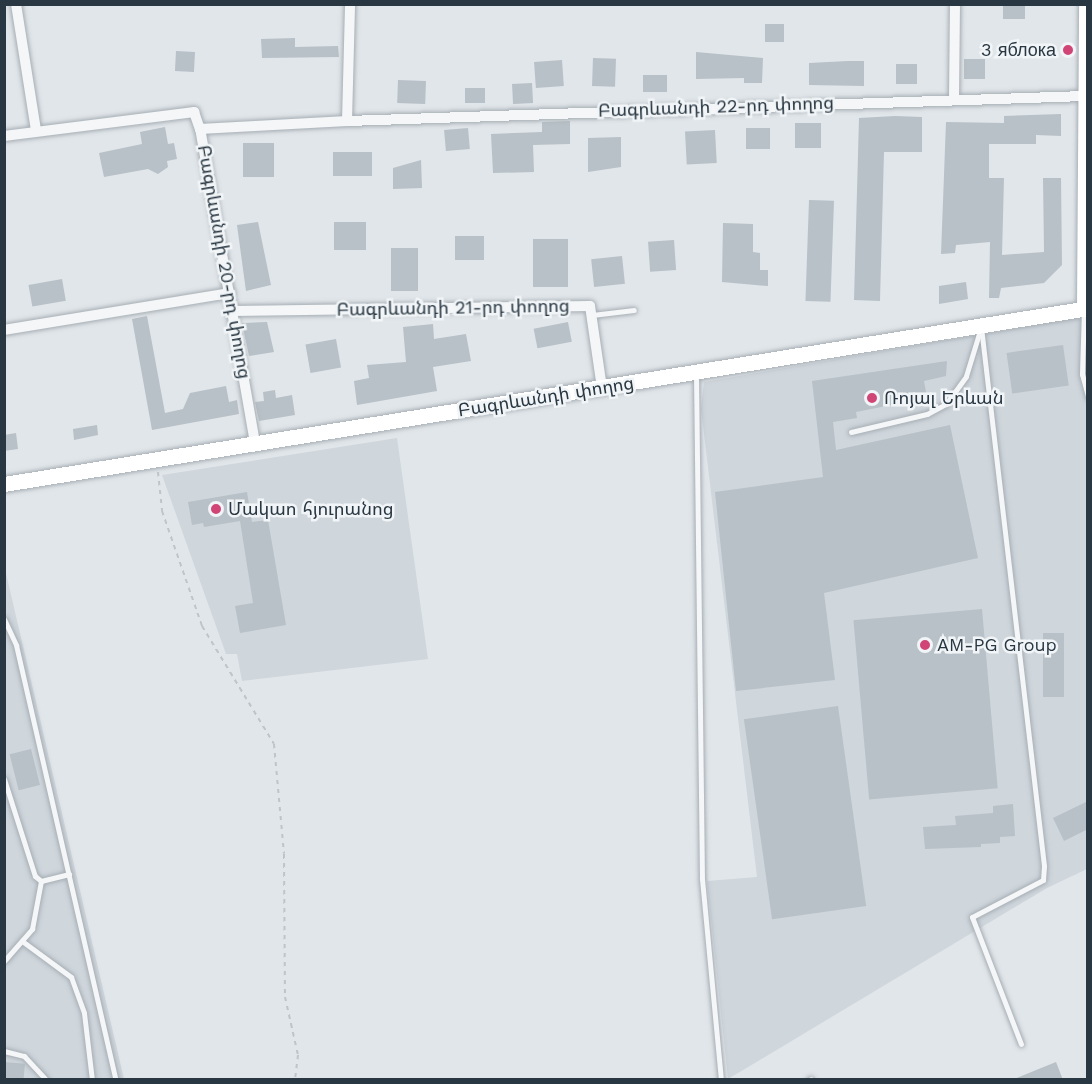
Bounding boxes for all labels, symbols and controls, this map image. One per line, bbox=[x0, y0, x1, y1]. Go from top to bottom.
place label: 3 яблока bbox=[981, 39, 1056, 61]
marker: 3 яблока bbox=[1061, 43, 1075, 57]
street label: Բագրևանդի 22-րդ փողոց bbox=[598, 92, 834, 122]
street label: Բագրևանդի 20-րդ փողոց bbox=[193, 143, 255, 381]
street label: Բագրևանդի 21-րդ փողոց bbox=[336, 295, 570, 321]
street label: Բագրևանդի փողոց bbox=[457, 372, 635, 422]
place label: Ռոյալ Երևան bbox=[884, 387, 1003, 409]
marker: Ռոյալ Երևան bbox=[865, 391, 879, 405]
place label: Մակաո հյուրանոց bbox=[228, 498, 393, 520]
marker: Մակաո հյուրանոց bbox=[209, 502, 223, 516]
place label: AM-PG Group bbox=[937, 634, 1057, 656]
marker: AM-PG Group bbox=[918, 638, 932, 652]

